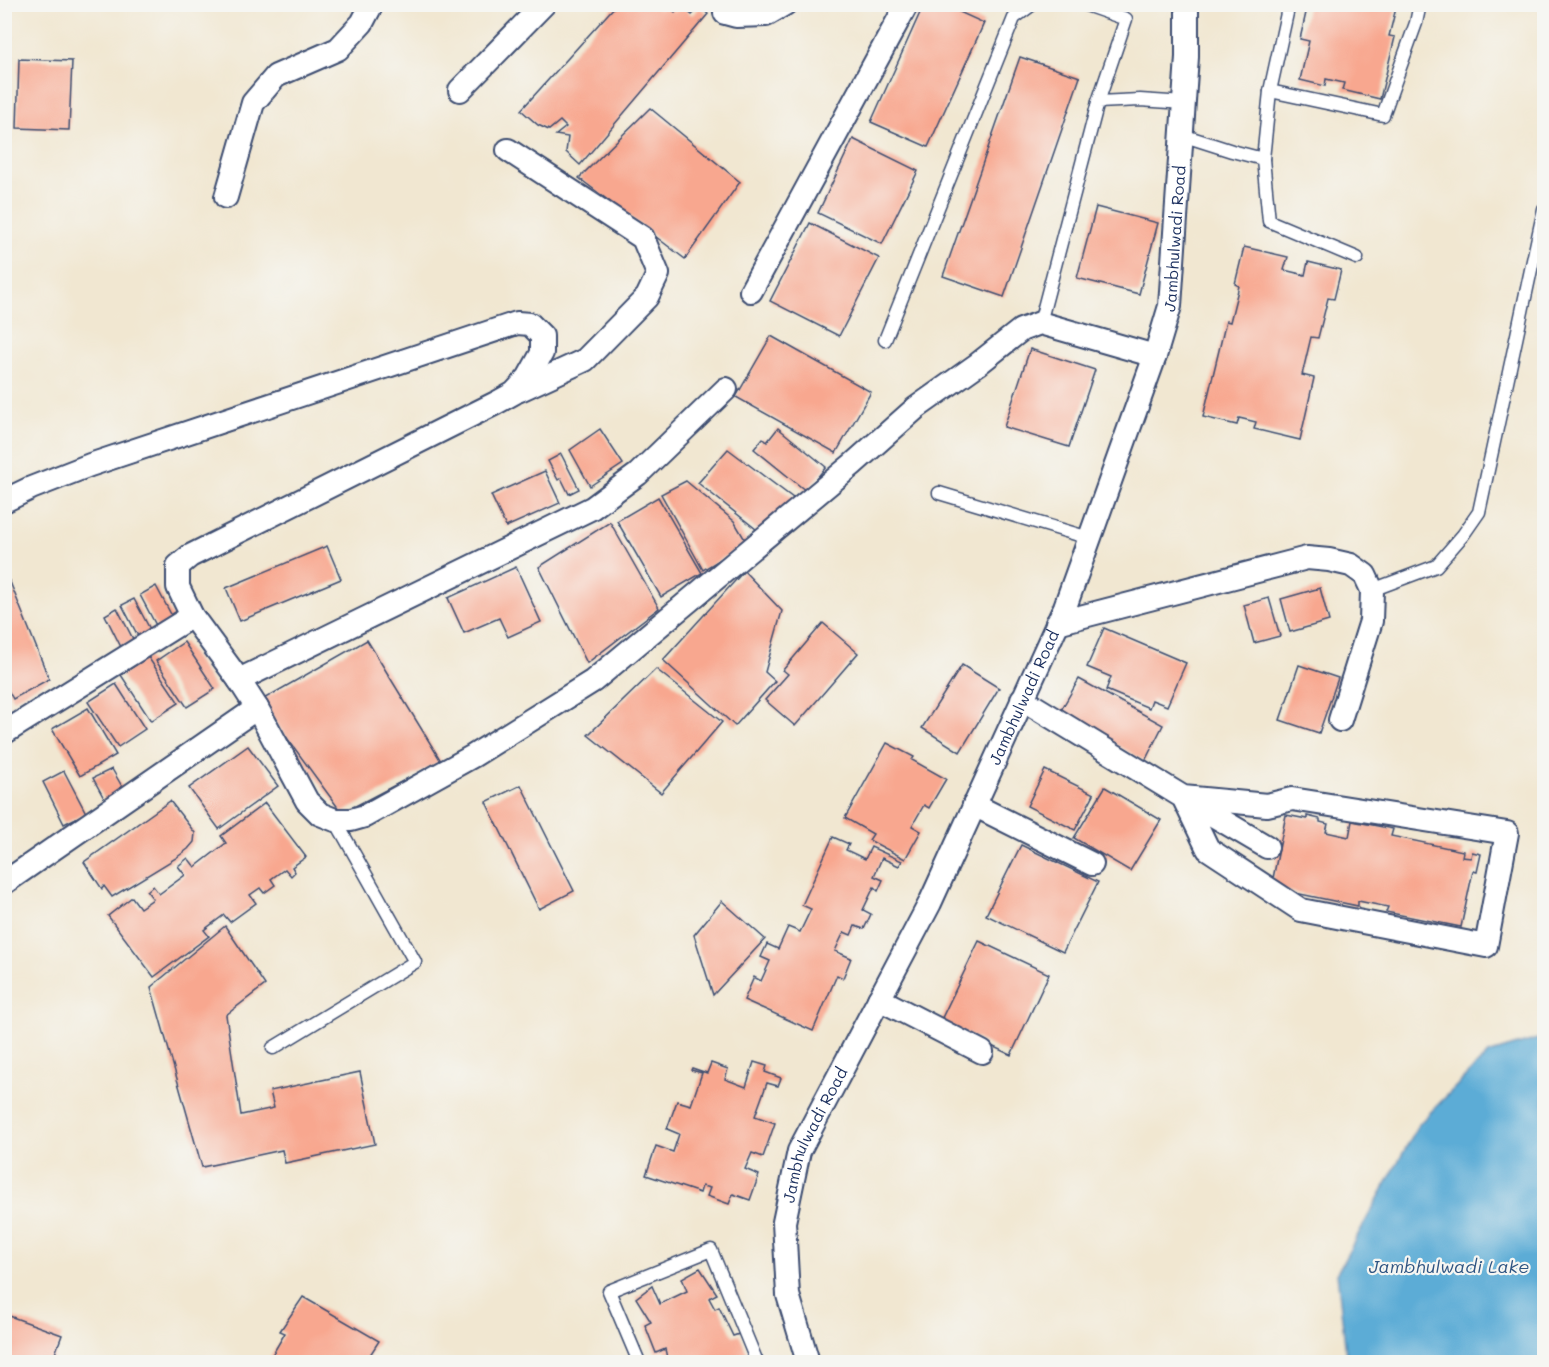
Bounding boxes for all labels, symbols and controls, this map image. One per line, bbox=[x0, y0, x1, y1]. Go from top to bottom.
street label: Jambhulwadi Road bbox=[1158, 165, 1190, 314]
street label: Jambhulwadi Road bbox=[983, 626, 1063, 768]
street label: Jambhulwadi Road bbox=[777, 1063, 851, 1205]
water label: Jambhulwadi Lake bbox=[1369, 1254, 1529, 1278]

